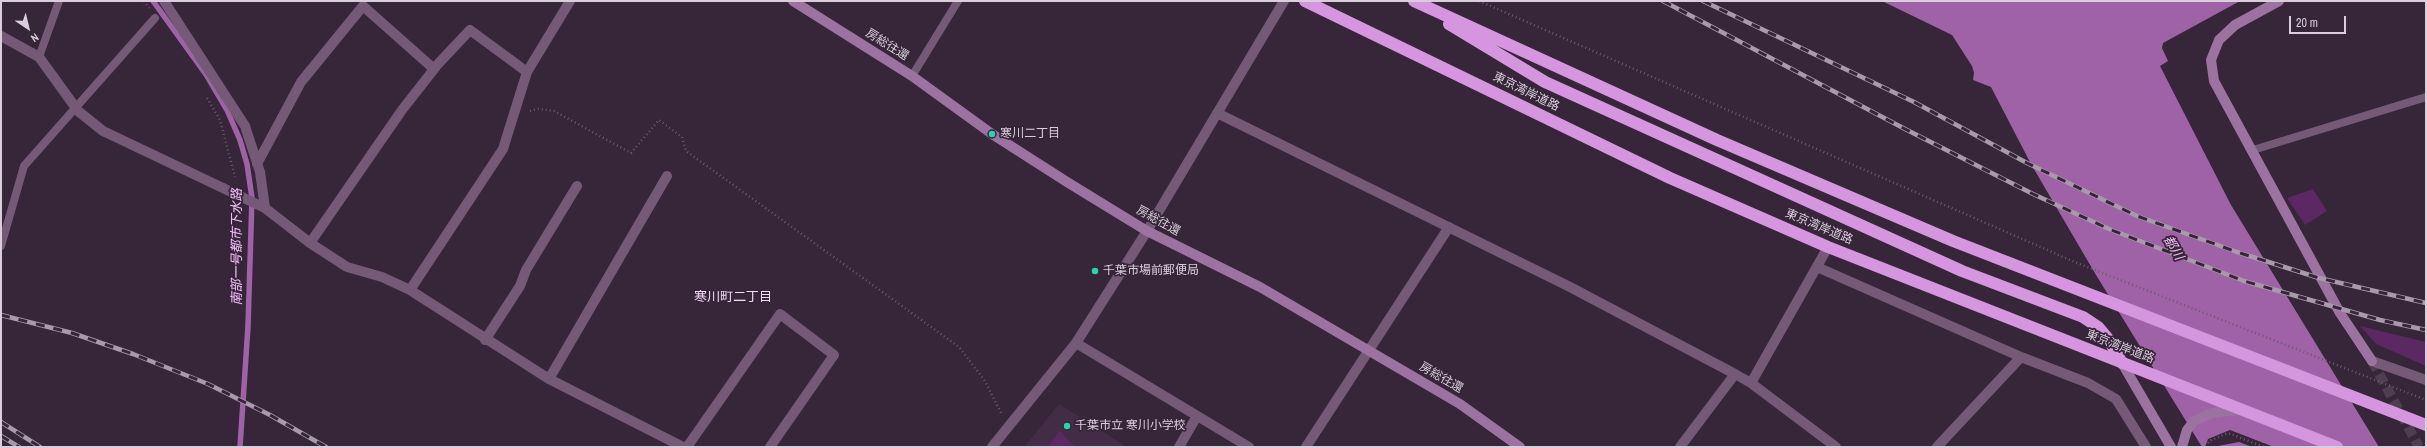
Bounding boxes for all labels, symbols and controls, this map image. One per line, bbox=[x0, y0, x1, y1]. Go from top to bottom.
north arrow bbox=[8, 8, 48, 48]
scale bar bbox=[2291, 8, 2348, 34]
text: 20 m bbox=[2296, 15, 2318, 31]
street label: 房総往還 bbox=[863, 26, 911, 64]
text: N bbox=[28, 30, 42, 45]
street label: 東京湾岸道路 bbox=[1490, 70, 1562, 114]
place label: 寒川二丁目 bbox=[1000, 127, 1060, 141]
marker: 寒川二丁目 bbox=[987, 129, 997, 139]
water label: 南部一号都市下水路 bbox=[230, 189, 246, 305]
street label: 房総往還 bbox=[1134, 203, 1182, 239]
street label: 東京湾岸道路 bbox=[1783, 206, 1855, 248]
water label: 都川 bbox=[2160, 233, 2186, 263]
place label: 千葉市場前郵便局 bbox=[1103, 264, 1199, 278]
marker: 千葉市場前郵便局 bbox=[1090, 266, 1100, 276]
district label: 寒川町二丁目 bbox=[694, 290, 772, 306]
street label: 東京湾岸道路 bbox=[2084, 327, 2156, 367]
street label: 房総往還 bbox=[1417, 360, 1465, 396]
place label: 千葉市立 寒川小学校 bbox=[1075, 419, 1186, 433]
marker: 千葉市立 寒川小学校 bbox=[1062, 421, 1072, 431]

